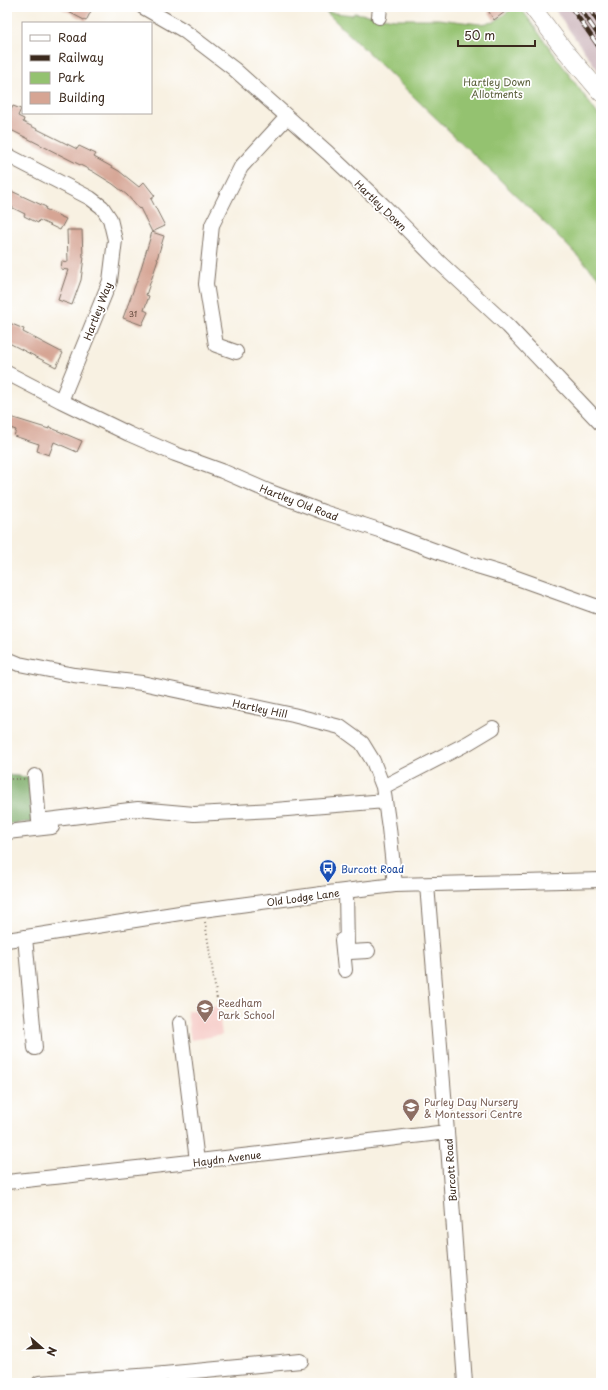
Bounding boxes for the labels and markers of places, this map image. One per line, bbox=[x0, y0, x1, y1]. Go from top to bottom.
bus stop icon: Burcott Road bbox=[318, 858, 338, 883]
place label: Burcott Road bbox=[341, 861, 404, 876]
place label: Reedham Park School bbox=[218, 995, 275, 1022]
school or university icon: Reedham Park School bbox=[195, 998, 215, 1023]
place label: Purley Day Nursery & Montessori Centre bbox=[424, 1094, 522, 1121]
school or university icon: Purley Day Nursery & Montessori Centre bbox=[401, 1097, 421, 1122]

